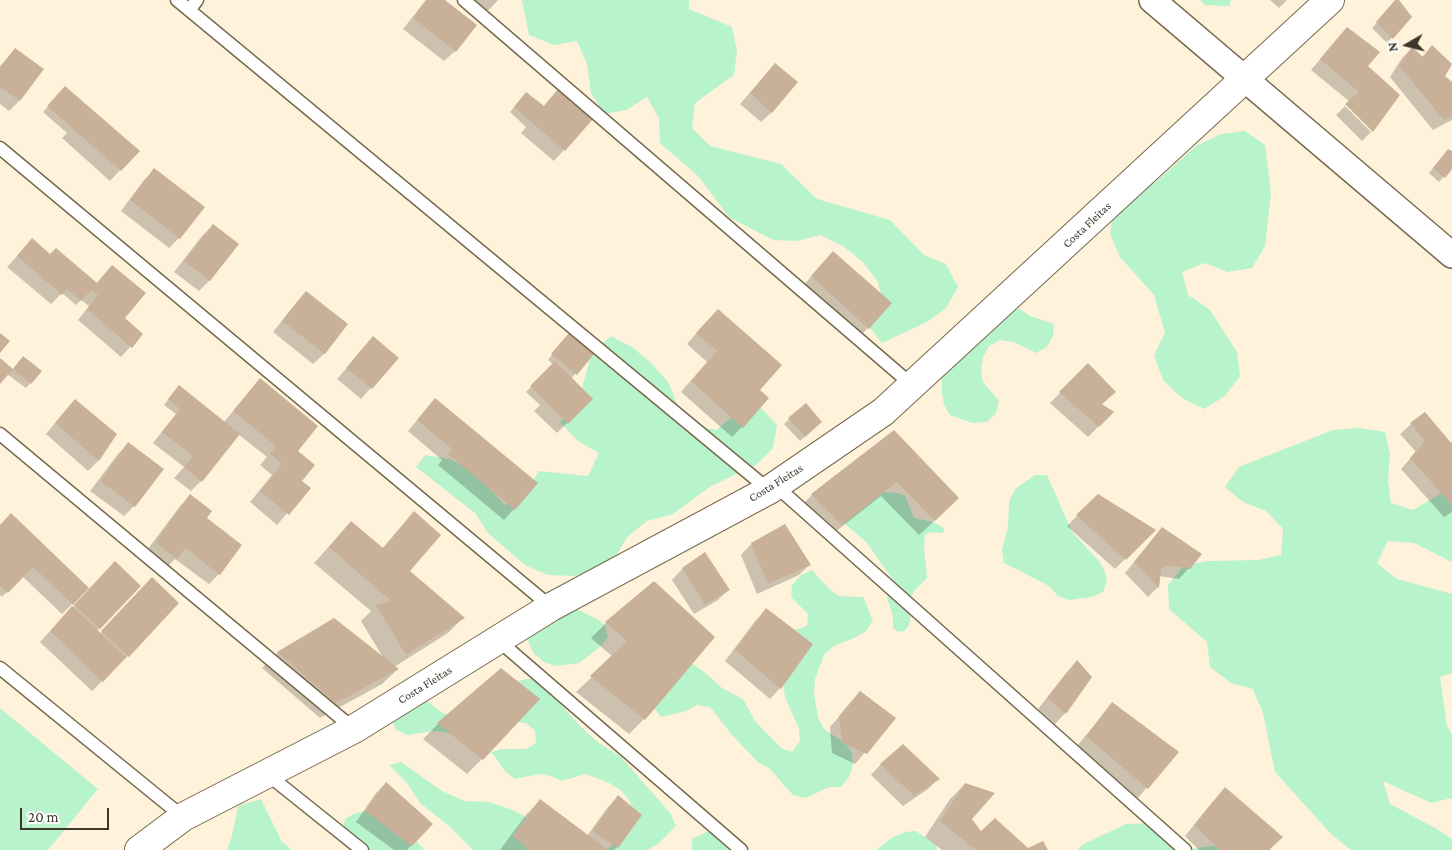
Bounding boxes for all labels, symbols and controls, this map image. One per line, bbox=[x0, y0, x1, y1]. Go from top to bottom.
north arrow bbox=[1382, 20, 1432, 70]
text: N bbox=[1384, 41, 1401, 53]
street label: Costa Fleitas bbox=[1060, 199, 1114, 251]
street label: Costa Fleitas bbox=[746, 461, 806, 505]
street label: Costa Fleitas bbox=[395, 663, 455, 707]
scale bar bbox=[22, 798, 111, 830]
text: 20 m bbox=[28, 809, 59, 825]

